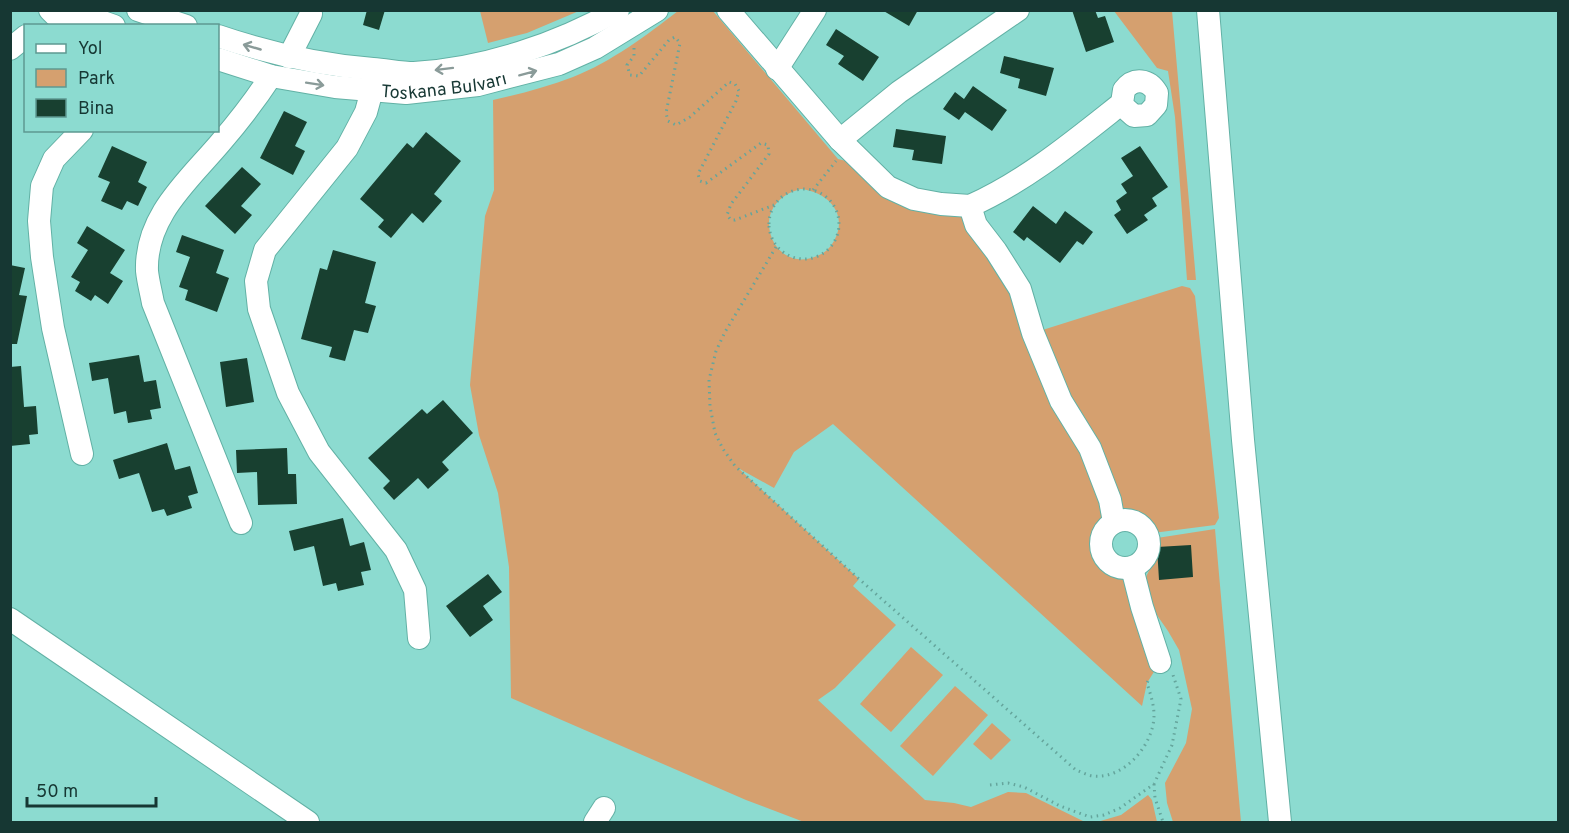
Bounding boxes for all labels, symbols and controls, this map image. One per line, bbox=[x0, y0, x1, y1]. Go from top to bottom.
legend bbox=[24, 24, 219, 132]
text: Yol bbox=[78, 38, 103, 61]
one-way arrow bbox=[242, 41, 261, 52]
one-way arrow bbox=[434, 64, 454, 75]
one-way arrow bbox=[518, 66, 537, 78]
text: Park bbox=[78, 68, 115, 91]
street label: Toskana Bulvarı bbox=[380, 68, 509, 106]
one-way arrow bbox=[304, 78, 324, 89]
text: Bina bbox=[78, 98, 114, 121]
scale bar bbox=[27, 770, 156, 808]
text: 50 m bbox=[36, 781, 78, 804]

